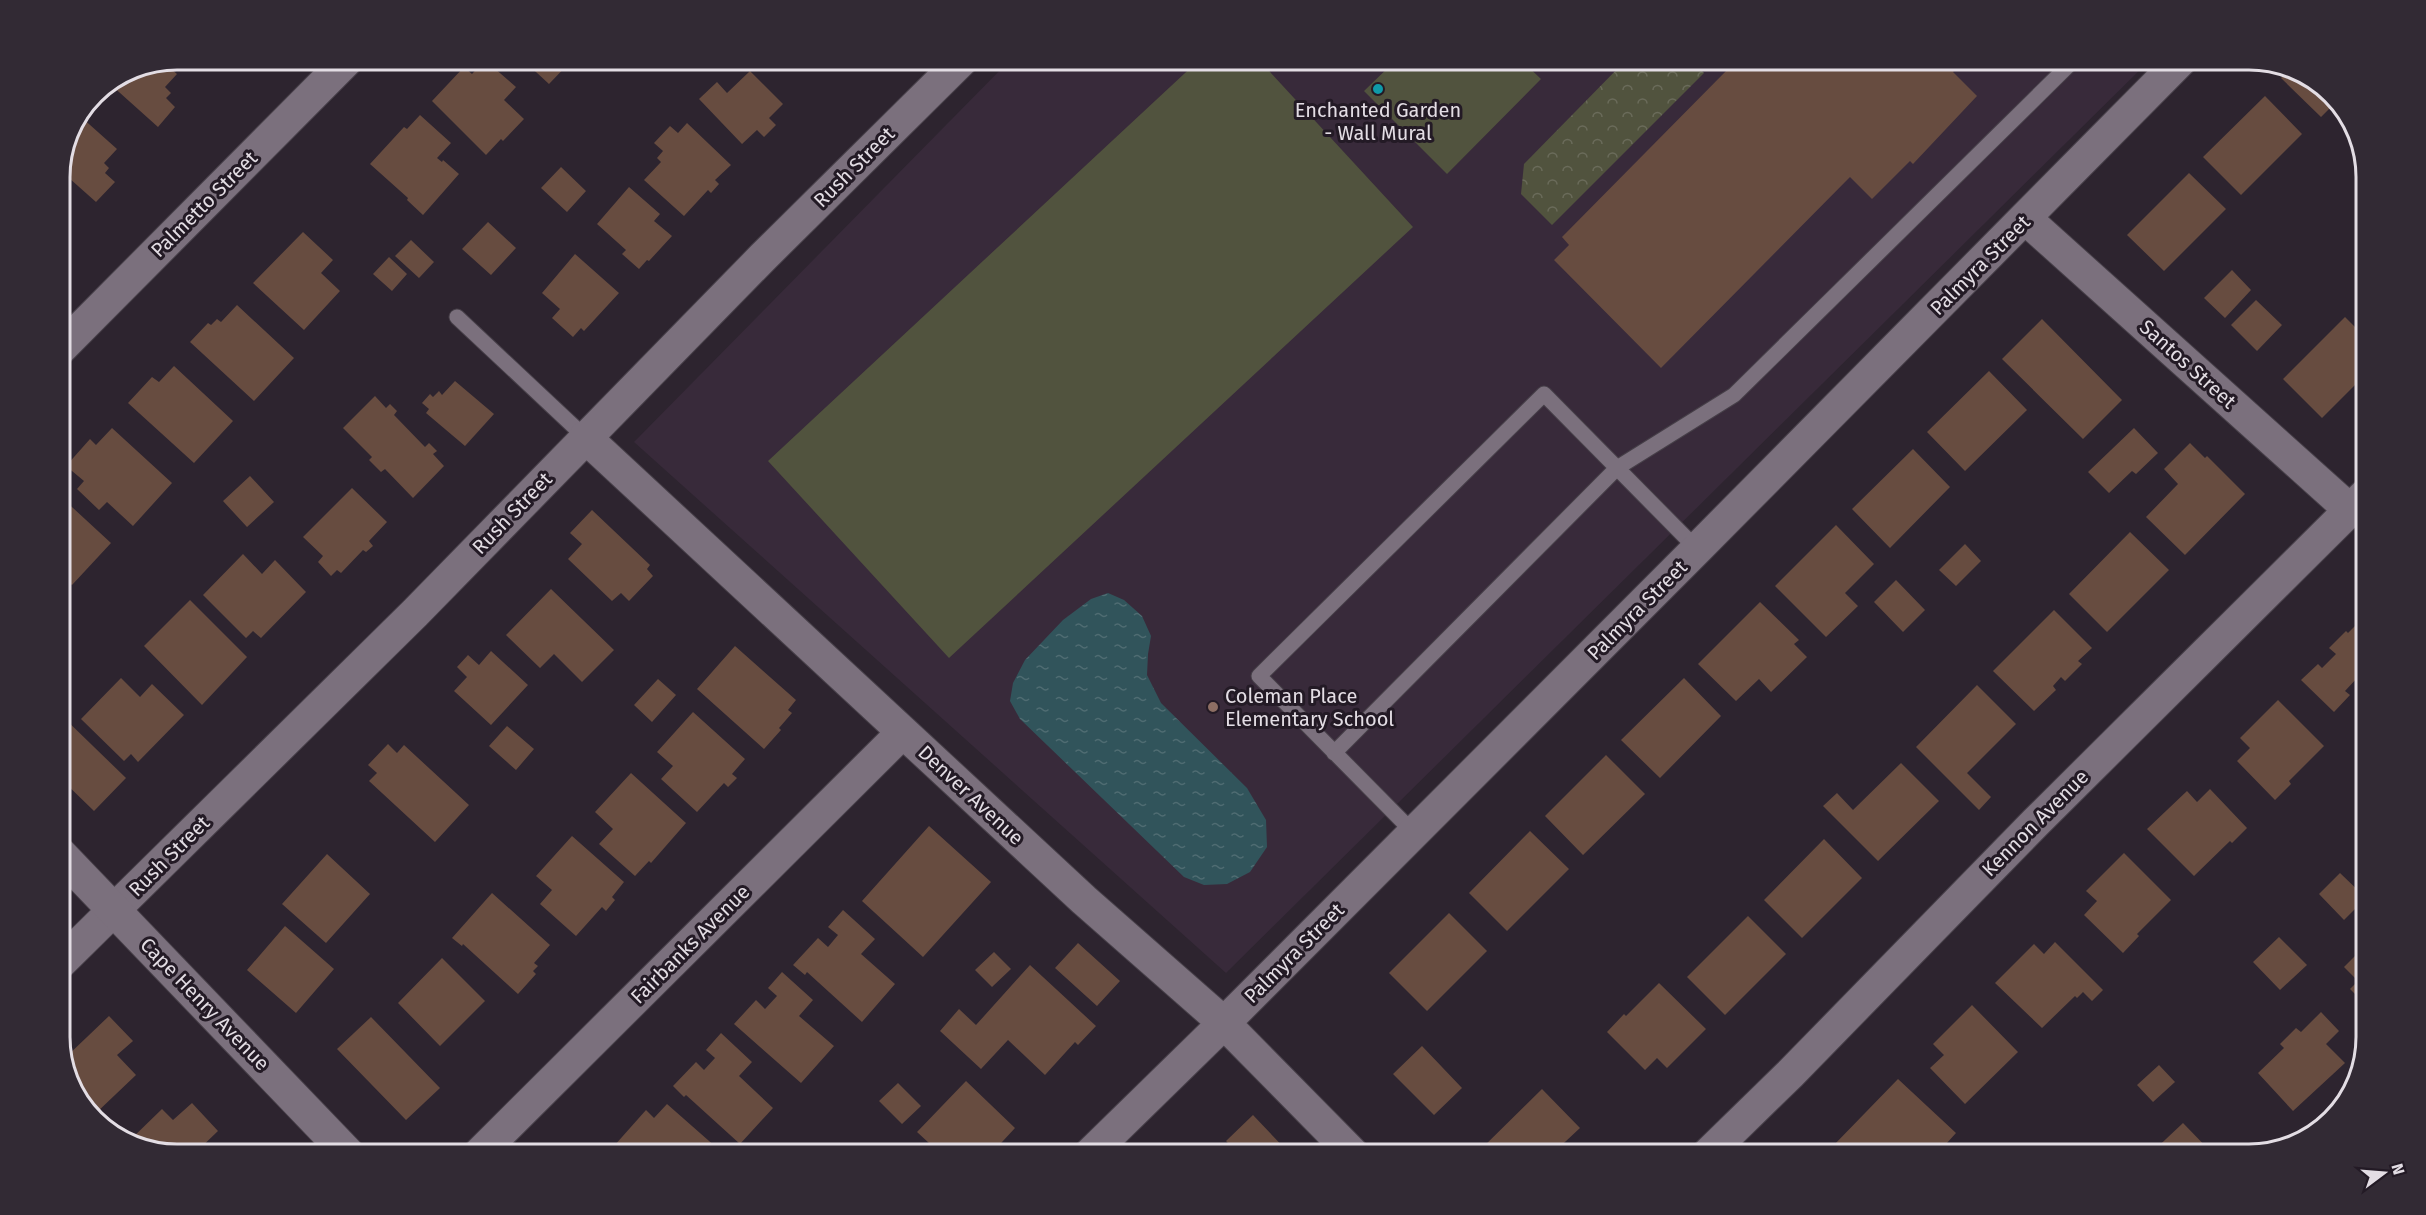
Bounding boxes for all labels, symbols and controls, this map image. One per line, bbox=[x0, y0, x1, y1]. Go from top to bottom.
marker: Enchanted Garden - Wall Mural bbox=[1371, 82, 1385, 96]
place label: Enchanted Garden - Wall Mural bbox=[1295, 98, 1461, 145]
street label: Rush Street bbox=[809, 121, 900, 212]
street label: Palmetto Street bbox=[146, 145, 263, 262]
street label: Palmyra Street bbox=[1925, 210, 2035, 320]
street label: Santos Street bbox=[2135, 315, 2242, 414]
street label: Rush Street bbox=[467, 467, 557, 559]
street label: Palmyra Street bbox=[1582, 555, 1692, 665]
place label: Coleman Place Elementary School bbox=[1225, 684, 1394, 731]
marker: Coleman Place Elementary School bbox=[1206, 700, 1220, 714]
street label: Denver Avenue bbox=[913, 740, 1029, 850]
street label: Kennon Avenue bbox=[1977, 765, 2093, 881]
street label: Rush Street bbox=[124, 810, 215, 901]
street label: Fairbanks Avenue bbox=[626, 880, 754, 1008]
street label: Palmyra Street bbox=[1239, 898, 1349, 1008]
street label: Cape Henry Avenue bbox=[135, 933, 275, 1075]
north arrow bbox=[2354, 1143, 2414, 1203]
text: N bbox=[2387, 1161, 2409, 1177]

